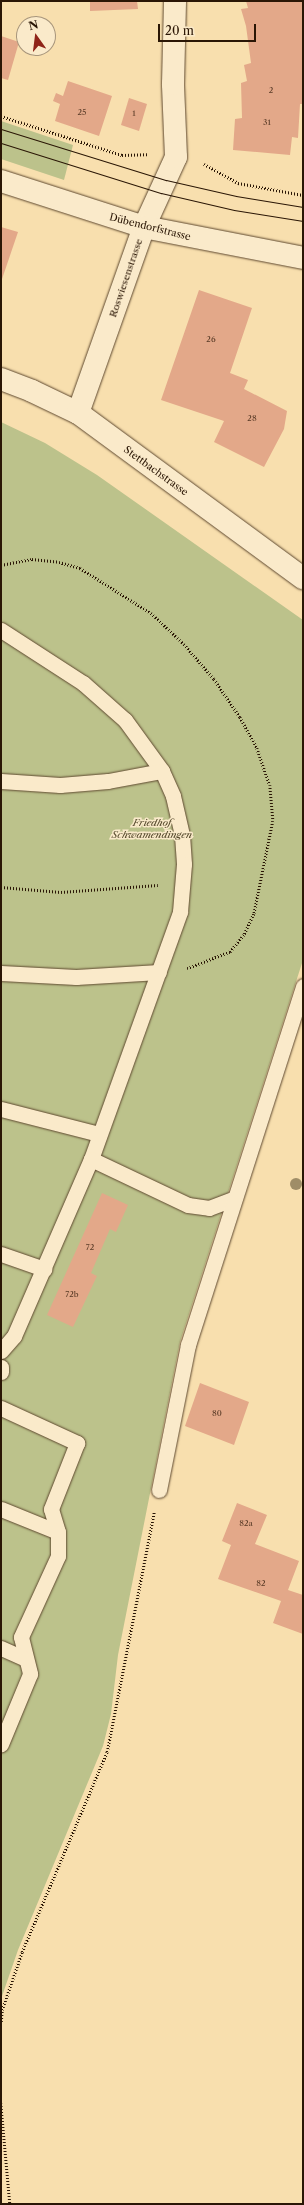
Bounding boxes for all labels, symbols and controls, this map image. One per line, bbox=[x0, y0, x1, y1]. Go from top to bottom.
north arrow bbox=[16, 16, 56, 56]
scale bar bbox=[160, 16, 258, 42]
text: N bbox=[27, 17, 40, 33]
text: 20 m bbox=[165, 23, 194, 38]
house number: 2 bbox=[269, 86, 273, 96]
house number: 25 bbox=[78, 108, 86, 118]
house number: 1 bbox=[132, 109, 136, 119]
house number: 31 bbox=[263, 118, 271, 128]
street label: Dübendorfstrasse bbox=[108, 211, 192, 243]
street label: Roswiesenstrasse bbox=[107, 237, 145, 319]
house number: 26 bbox=[206, 335, 216, 345]
house number: 28 bbox=[247, 414, 257, 424]
street label: Stettbachstrasse bbox=[121, 444, 191, 498]
park label: Friedhof Schwamendingen bbox=[112, 816, 192, 840]
house number: 72 bbox=[86, 1243, 94, 1253]
house number: 72b bbox=[65, 1290, 79, 1300]
house number: 80 bbox=[212, 1409, 222, 1419]
house number: 82a bbox=[239, 1519, 253, 1529]
house number: 82 bbox=[256, 1579, 266, 1589]

